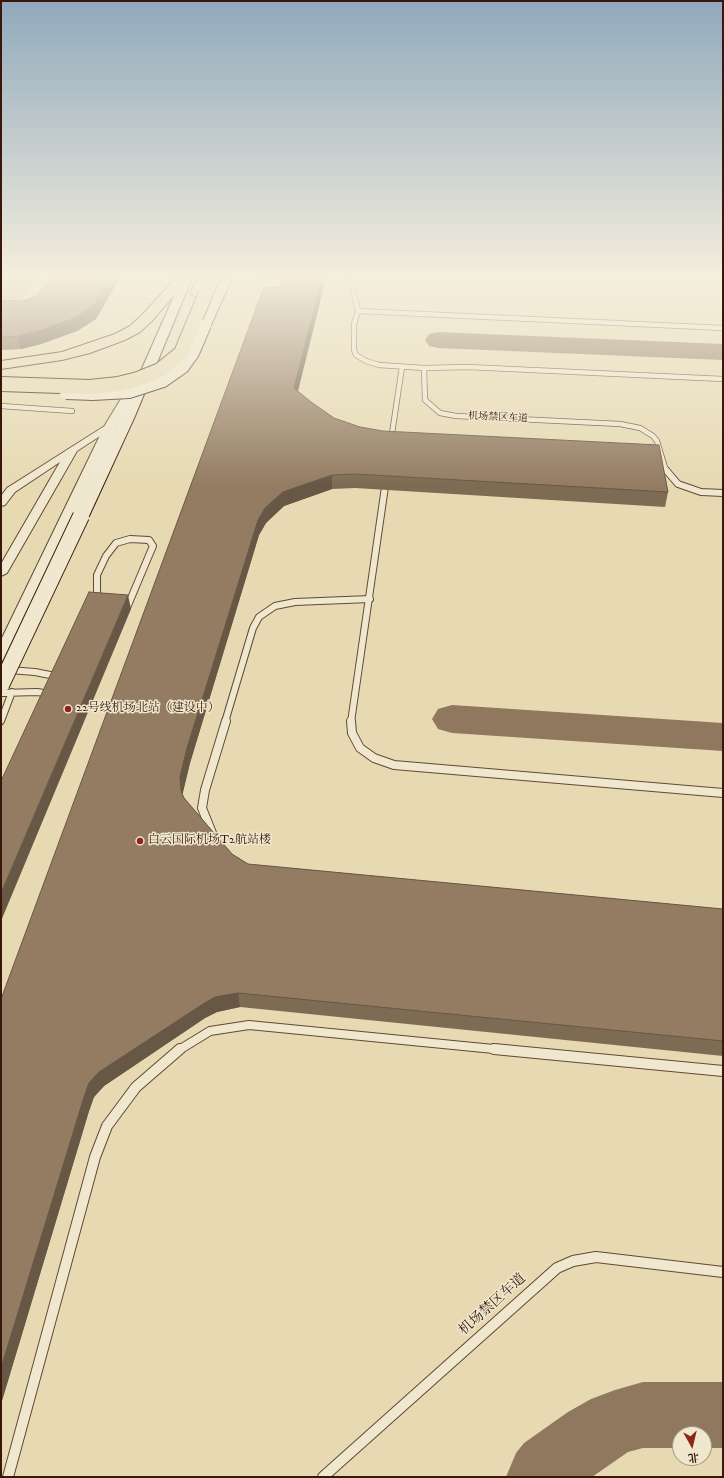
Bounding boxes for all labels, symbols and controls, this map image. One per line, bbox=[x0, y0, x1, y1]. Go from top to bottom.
street label: 机场禁区车道 bbox=[468, 410, 528, 426]
place label: 22号线机场北站（建设中） bbox=[76, 702, 220, 716]
marker: 22号线机场北站（建设中） bbox=[63, 704, 73, 714]
place label: 白云国际机场T2航站楼 bbox=[148, 834, 271, 848]
marker: 白云国际机场T2航站楼 bbox=[135, 836, 145, 846]
street label: 机场禁区车道 bbox=[456, 1271, 530, 1339]
north arrow bbox=[672, 1426, 712, 1466]
text: 北 bbox=[687, 1449, 700, 1465]

